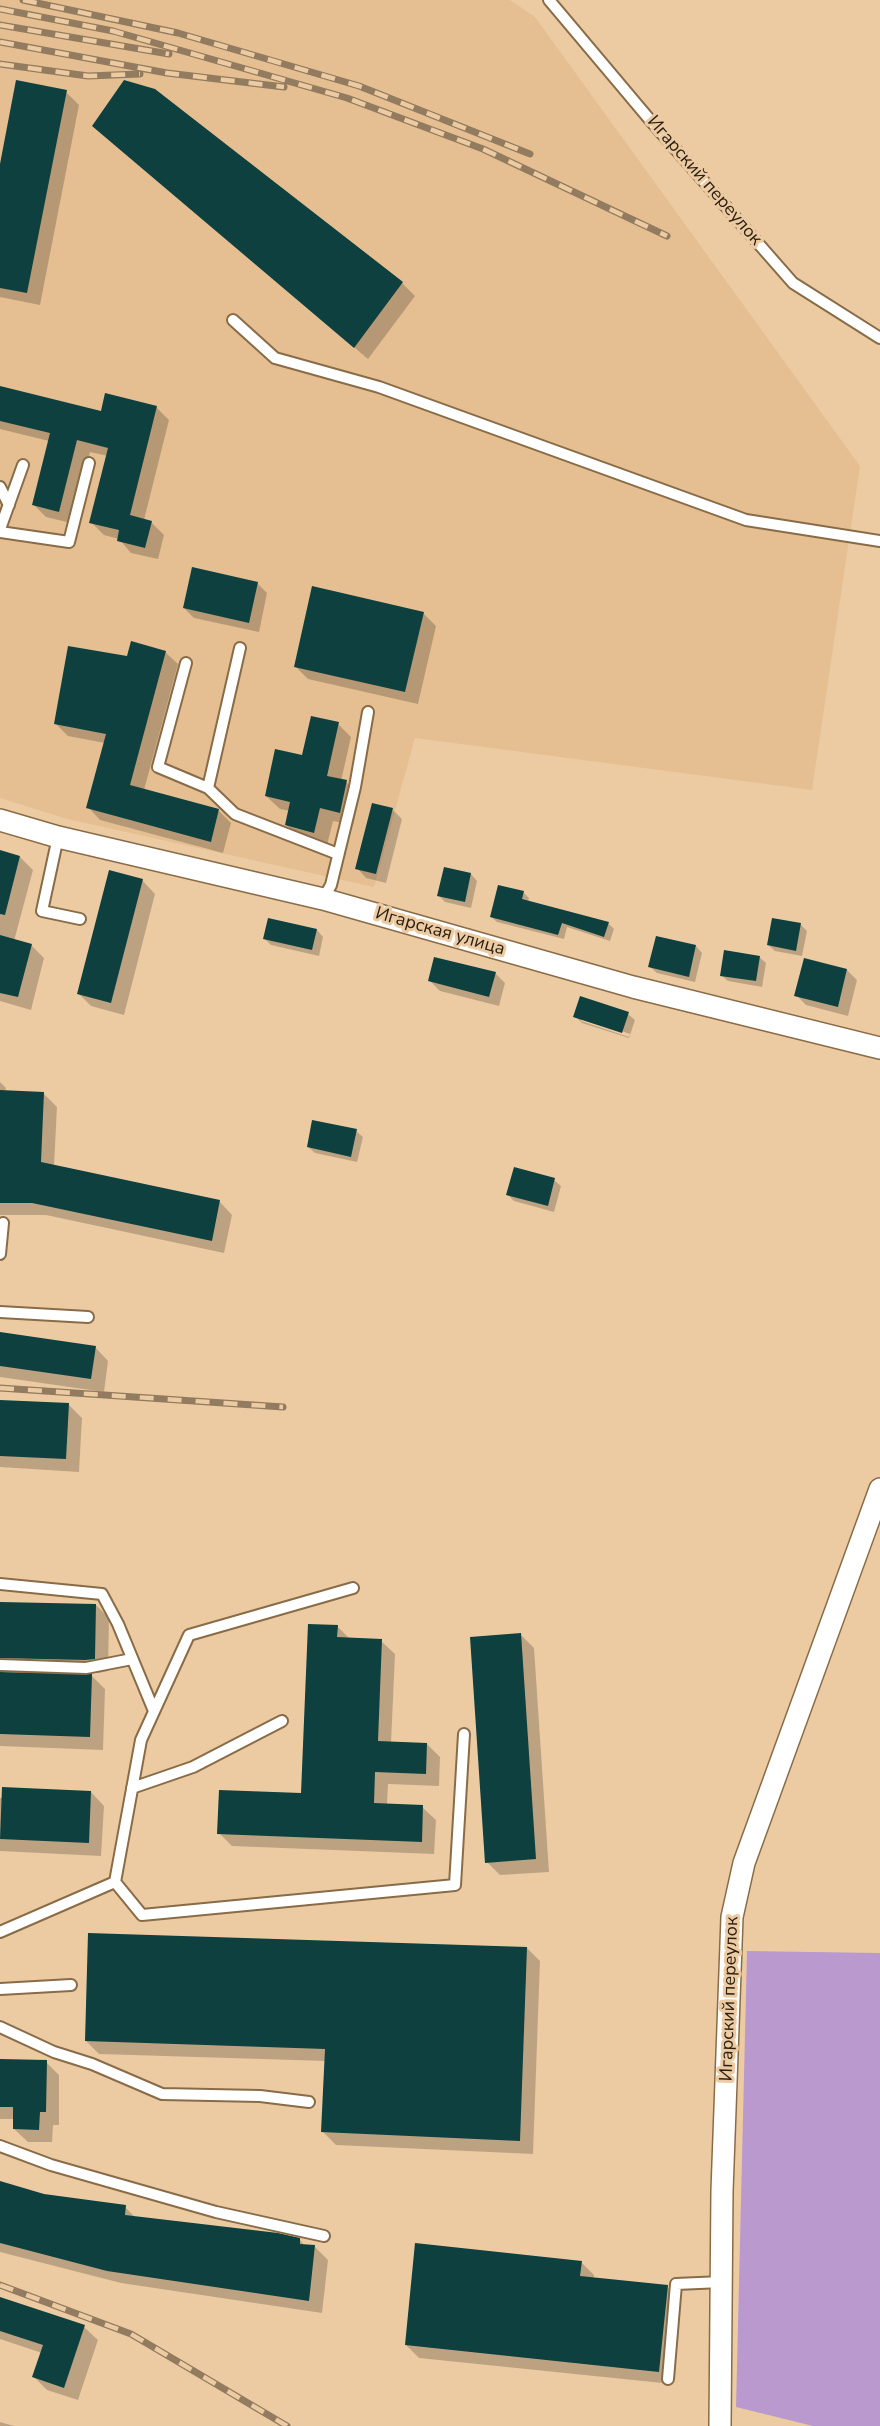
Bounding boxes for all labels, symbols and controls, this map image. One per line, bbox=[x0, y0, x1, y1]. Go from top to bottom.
street label: Игарский переулок bbox=[642, 112, 766, 250]
street label: Игарская улица bbox=[373, 903, 507, 961]
street label: Игарский переулок bbox=[716, 1916, 744, 2082]

